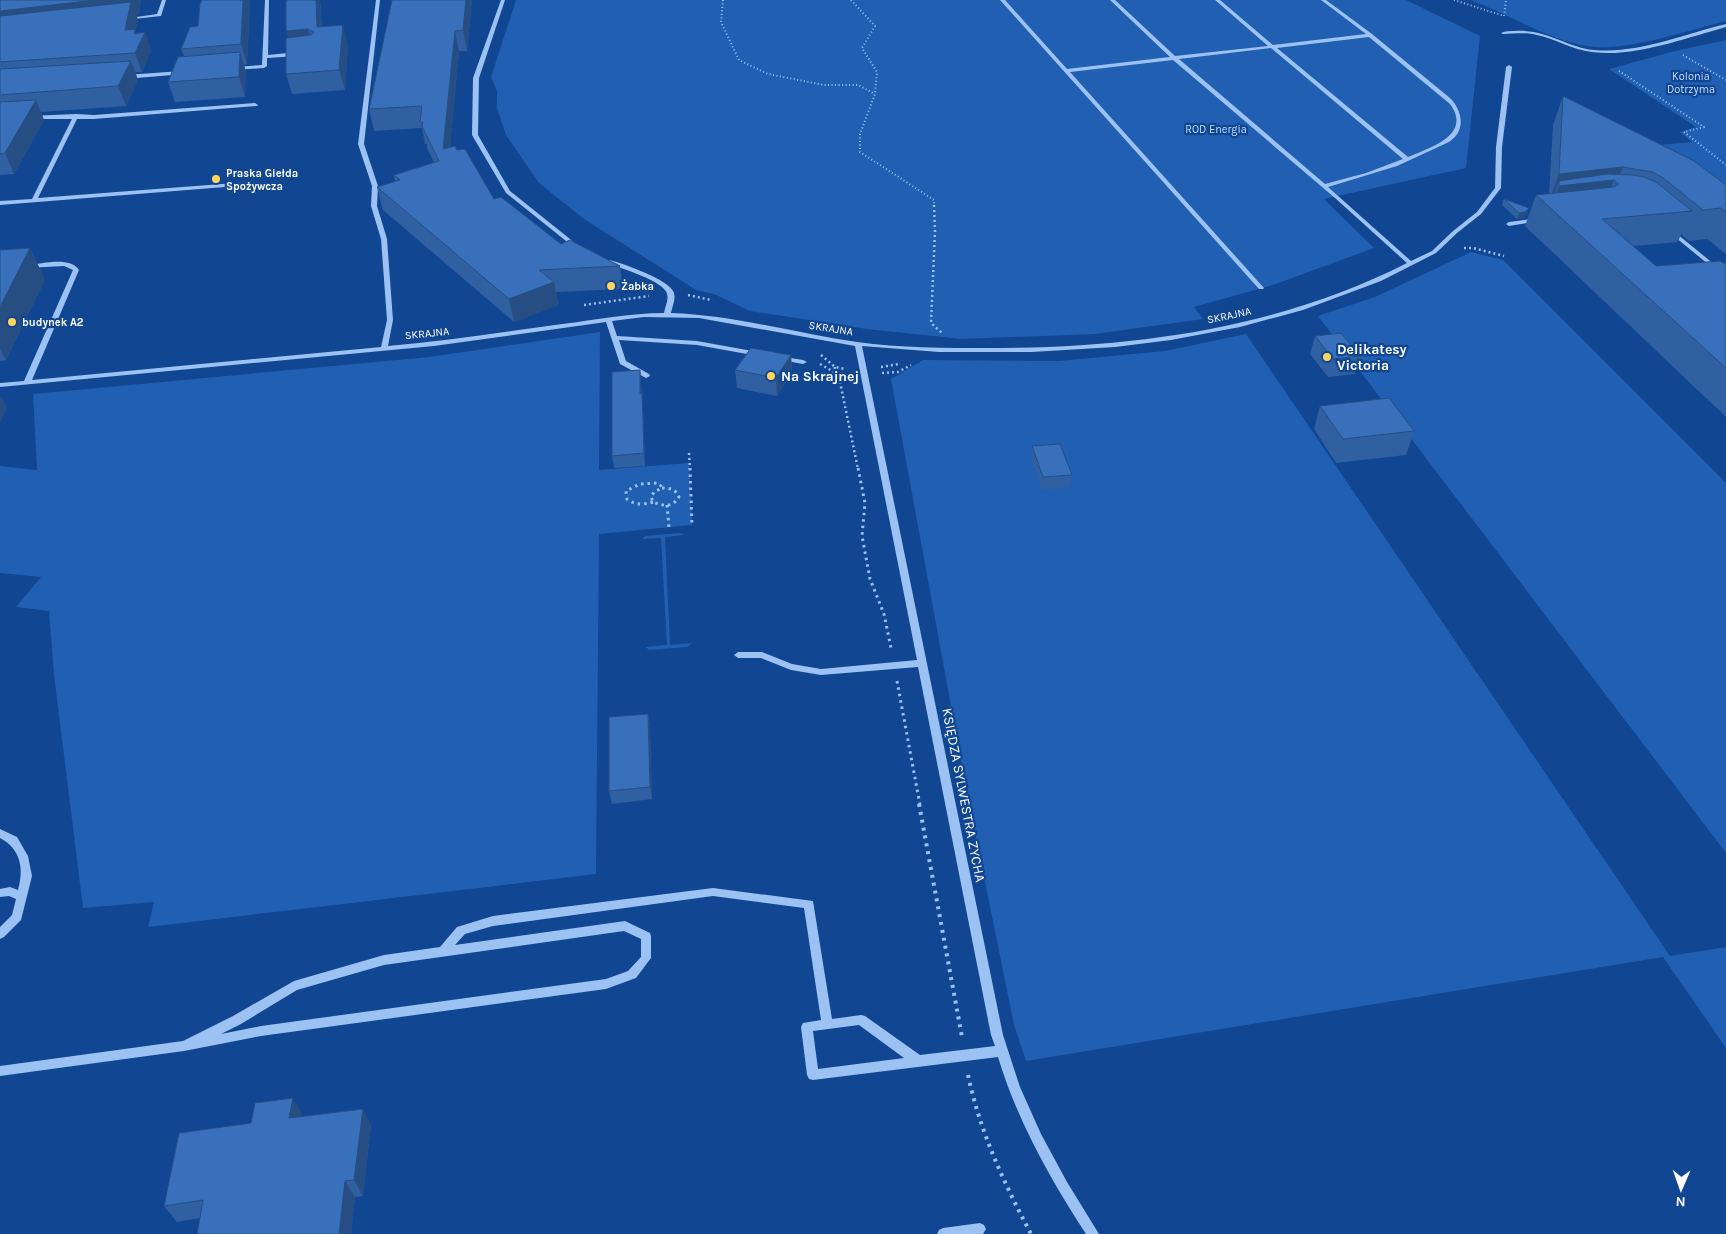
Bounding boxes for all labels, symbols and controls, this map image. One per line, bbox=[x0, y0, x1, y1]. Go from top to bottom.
park label: Kolonia Dotrzyma bbox=[1667, 70, 1715, 96]
park label: ROD Energia bbox=[1185, 123, 1247, 136]
place label: Praska Giełda Spożywcza bbox=[226, 167, 298, 193]
marker: Praska Giełda Spożywcza bbox=[210, 173, 222, 185]
place label: Żabka bbox=[621, 279, 654, 293]
marker: Żabka bbox=[605, 280, 617, 292]
street label: SKRAJNA bbox=[1206, 304, 1253, 326]
marker: budynek A2 bbox=[6, 316, 18, 328]
place label: budynek A2 bbox=[22, 316, 84, 329]
street label: SKRAJNA bbox=[808, 319, 855, 339]
street label: SKRAJNA bbox=[404, 325, 451, 342]
place label: Delikatesy Victoria bbox=[1337, 341, 1407, 374]
marker: Delikatesy Victoria bbox=[1321, 351, 1333, 363]
place label: Na Skrajnej bbox=[781, 368, 859, 385]
marker: Na Skrajnej bbox=[765, 370, 777, 382]
street label: KSIĘDZA SYLWESTRA ZYCHA bbox=[938, 707, 989, 884]
north arrow bbox=[1656, 1164, 1706, 1214]
text: N bbox=[1675, 1193, 1686, 1210]

